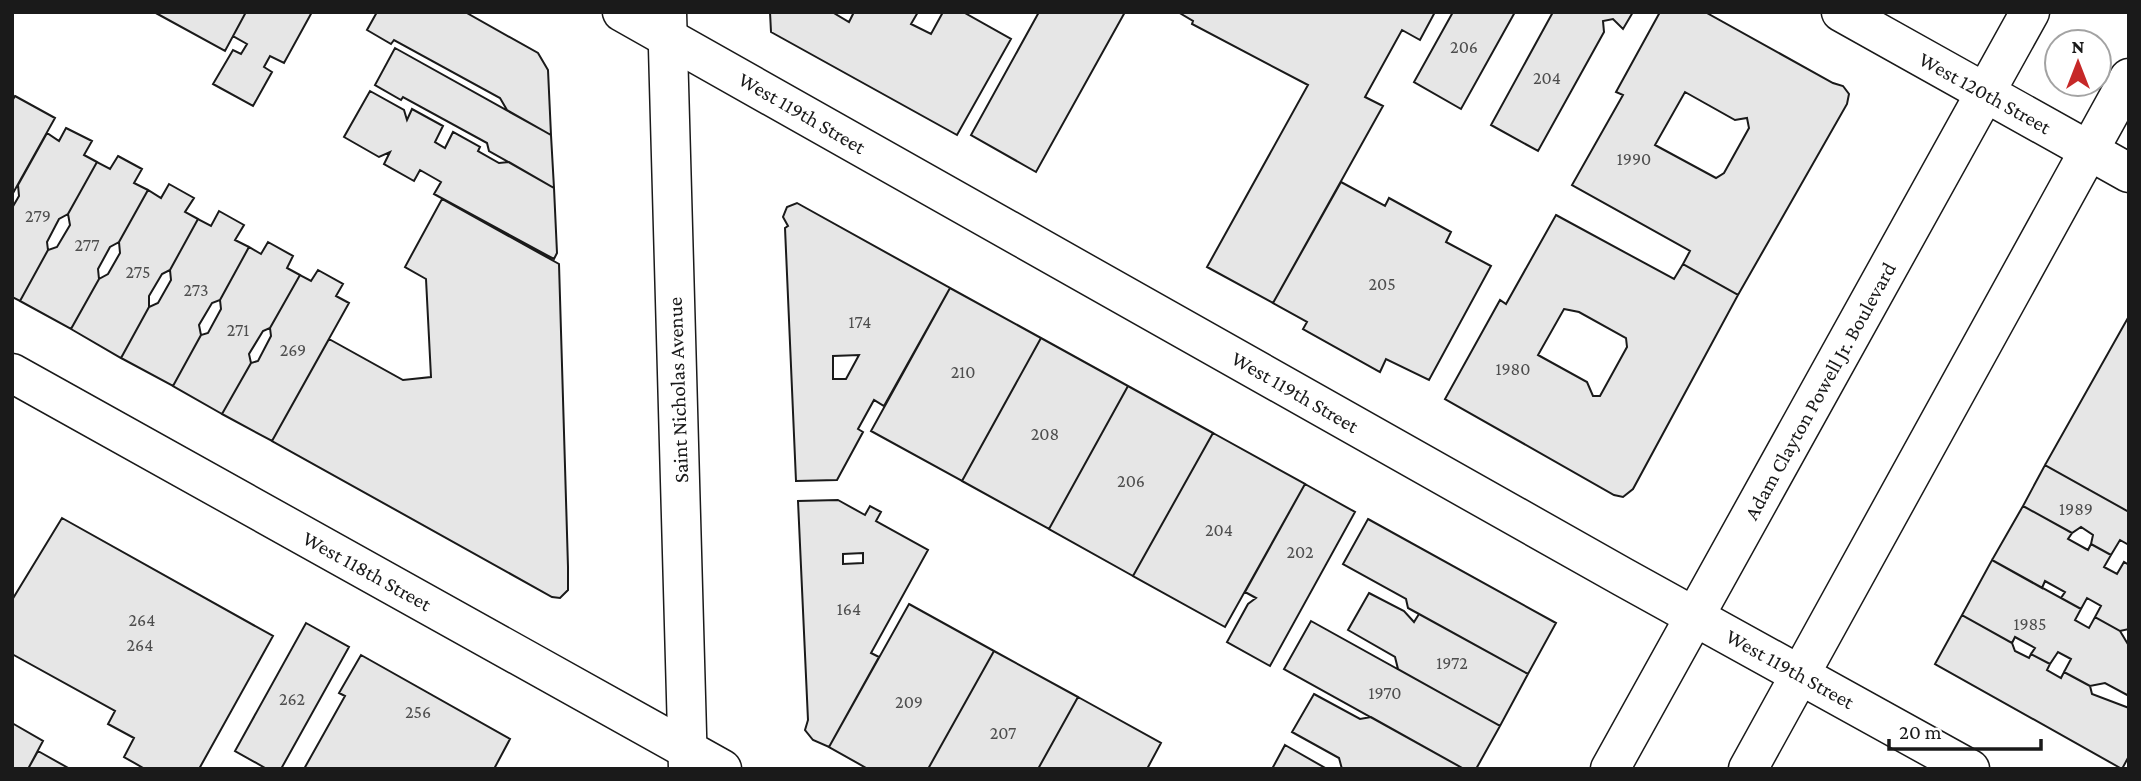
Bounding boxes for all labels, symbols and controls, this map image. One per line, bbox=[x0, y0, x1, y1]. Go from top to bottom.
north arrow bbox=[2043, 28, 2113, 98]
text: N bbox=[2072, 36, 2085, 57]
house number: 206 bbox=[1450, 37, 1478, 57]
street label: West 120th Street bbox=[1915, 47, 2056, 140]
street label: West 119th Street bbox=[734, 67, 871, 160]
house number: 204 bbox=[1533, 68, 1561, 88]
house number: 1990 bbox=[1617, 149, 1651, 169]
house number: 279 bbox=[25, 206, 51, 226]
house number: 277 bbox=[75, 235, 99, 255]
street label: Adam Clayton Powell Jr. Boulevard bbox=[1739, 258, 1901, 524]
house number: 275 bbox=[126, 262, 150, 282]
house number: 205 bbox=[1368, 274, 1396, 294]
house number: 273 bbox=[184, 280, 208, 300]
street label: Saint Nicholas Avenue bbox=[663, 297, 693, 483]
house number: 174 bbox=[849, 312, 871, 332]
house number: 271 bbox=[227, 320, 249, 340]
house number: 269 bbox=[280, 340, 306, 360]
street label: West 119th Street bbox=[1227, 346, 1364, 439]
house number: 1980 bbox=[1496, 359, 1530, 379]
house number: 210 bbox=[951, 362, 975, 382]
house number: 208 bbox=[1031, 424, 1059, 444]
house number: 206 bbox=[1117, 471, 1145, 491]
house number: 1989 bbox=[2059, 499, 2093, 519]
house number: 204 bbox=[1205, 520, 1233, 540]
street label: West 118th Street bbox=[299, 526, 436, 617]
house number: 202 bbox=[1286, 542, 1314, 562]
house number: 164 bbox=[837, 599, 861, 619]
house number: 264 bbox=[129, 610, 155, 630]
house number: 1985 bbox=[2013, 614, 2047, 634]
street label: West 119th Street bbox=[1722, 624, 1859, 715]
house number: 264 bbox=[127, 635, 153, 655]
house number: 1972 bbox=[1436, 653, 1468, 673]
house number: 1970 bbox=[1369, 683, 1401, 703]
house number: 262 bbox=[279, 689, 305, 709]
house number: 209 bbox=[895, 692, 923, 712]
house number: 256 bbox=[405, 702, 431, 722]
scale bar bbox=[1889, 708, 2041, 752]
text: 20 m bbox=[1899, 720, 1942, 744]
house number: 207 bbox=[990, 723, 1016, 743]

